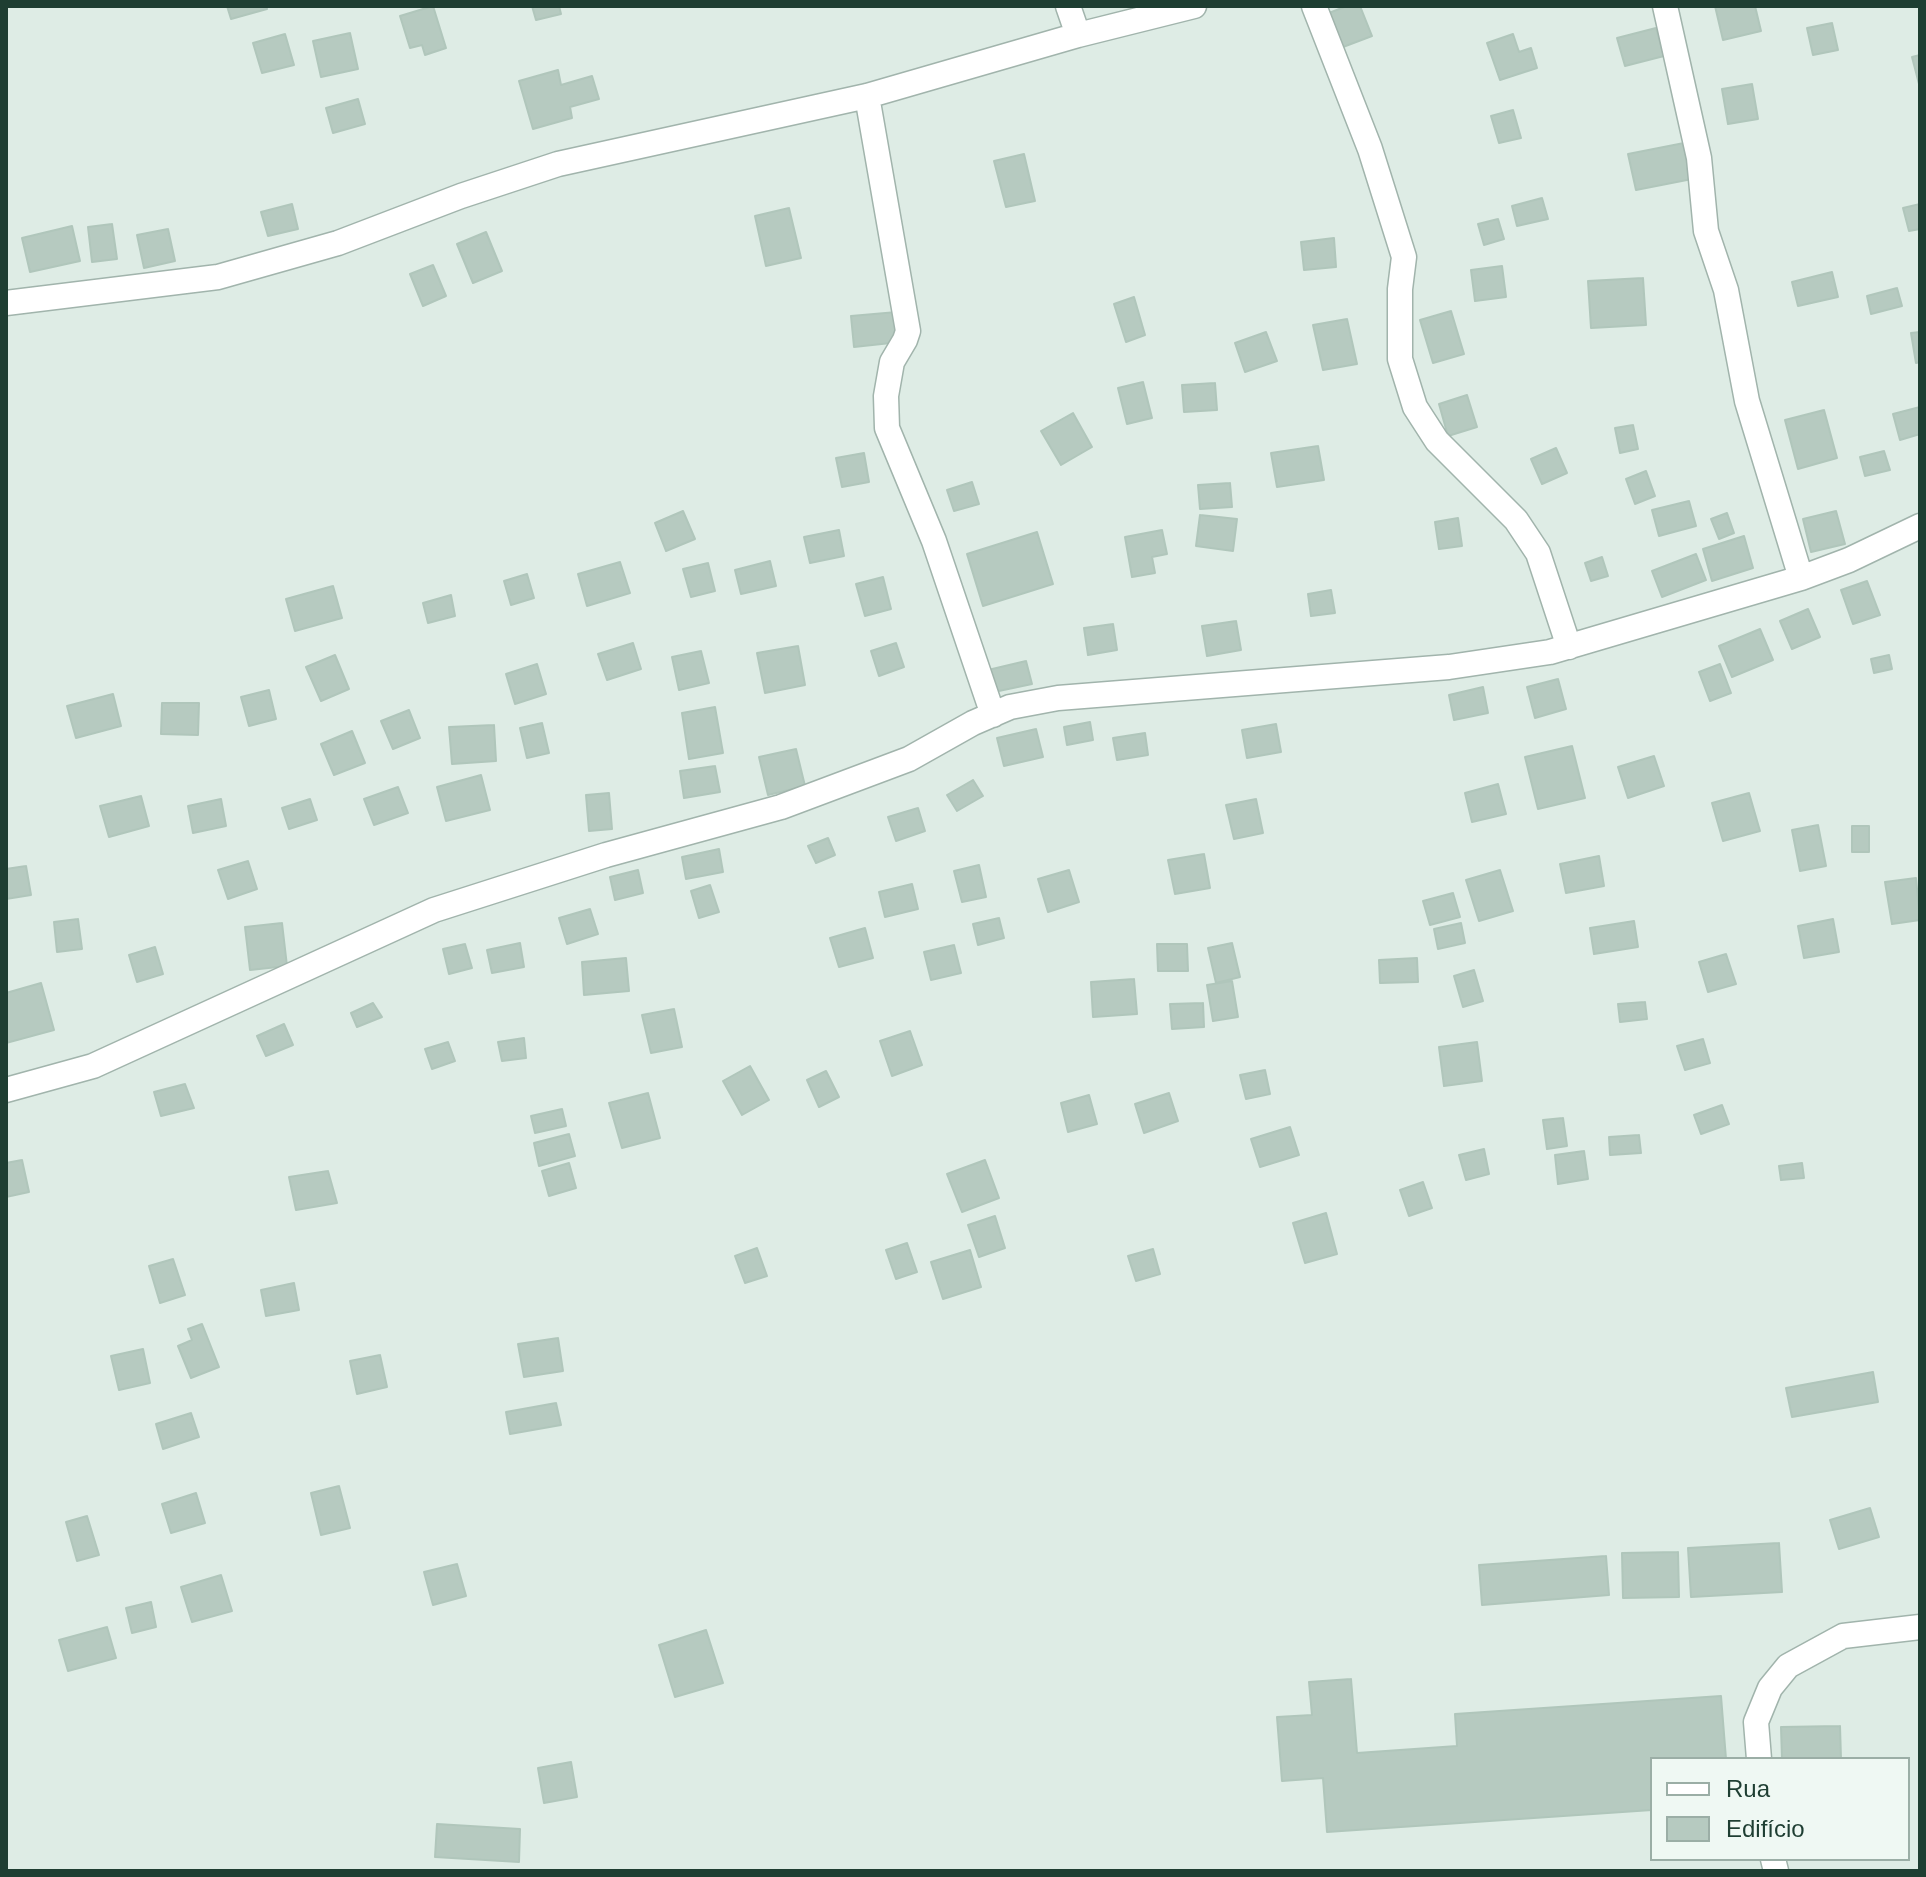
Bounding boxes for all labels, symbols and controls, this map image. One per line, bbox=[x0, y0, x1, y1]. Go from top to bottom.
legend bbox=[1650, 1757, 1910, 1861]
text: Rua bbox=[1726, 1775, 1770, 1802]
text: Edifício bbox=[1726, 1815, 1805, 1842]

